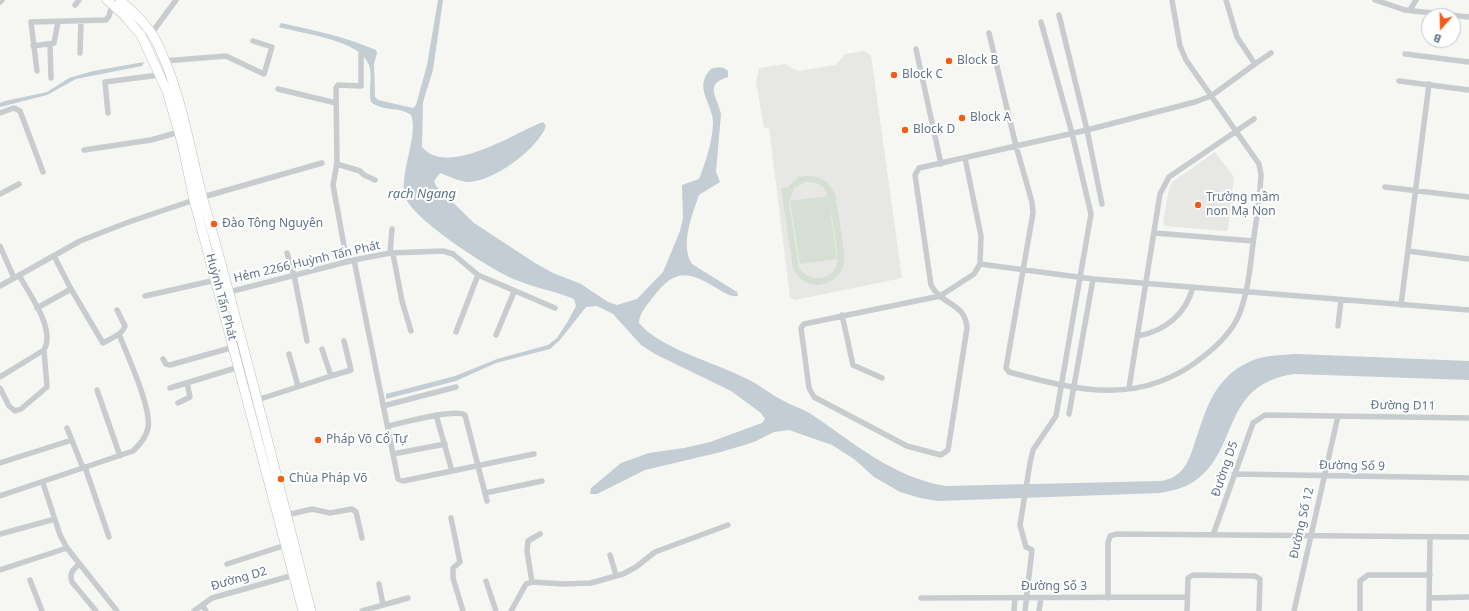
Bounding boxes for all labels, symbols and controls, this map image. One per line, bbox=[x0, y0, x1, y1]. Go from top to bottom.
north arrow bbox=[1421, 8, 1461, 48]
text: B bbox=[1431, 31, 1443, 47]
place label: Block B bbox=[957, 54, 998, 68]
marker: Block B bbox=[944, 56, 954, 66]
place label: Block C bbox=[902, 68, 943, 82]
marker: Block C bbox=[889, 70, 899, 80]
place label: Block A bbox=[970, 111, 1011, 125]
marker: Block A bbox=[957, 113, 967, 123]
place label: Block D bbox=[913, 123, 955, 137]
marker: Block D bbox=[900, 125, 910, 135]
water label: rạch Ngang bbox=[388, 186, 456, 202]
place label: Trường mầm non Mạ Non bbox=[1206, 191, 1280, 219]
marker: Trường mầm non Mạ Non bbox=[1193, 200, 1203, 210]
place label: Đào Tông Nguyên bbox=[222, 217, 323, 231]
marker: Đào Tông Nguyên bbox=[209, 219, 219, 229]
street label: Hẻm 2266 Huỳnh Tấn Phát bbox=[232, 238, 382, 286]
street label: Huỳnh Tấn Phát bbox=[203, 252, 239, 342]
street label: Đường D11 bbox=[1371, 398, 1435, 414]
place label: Pháp Võ Cổ Tự bbox=[326, 433, 407, 447]
marker: Pháp Võ Cổ Tự bbox=[313, 435, 323, 445]
street label: Đường D5 bbox=[1209, 439, 1241, 499]
street label: Đường Số 9 bbox=[1319, 458, 1385, 474]
place label: Chùa Pháp Võ bbox=[289, 472, 367, 486]
marker: Chùa Pháp Võ bbox=[276, 474, 286, 484]
street label: Đường Số 12 bbox=[1287, 486, 1317, 560]
street label: Đường D2 bbox=[209, 564, 269, 594]
street label: Đường Số 3 bbox=[1021, 580, 1087, 594]

